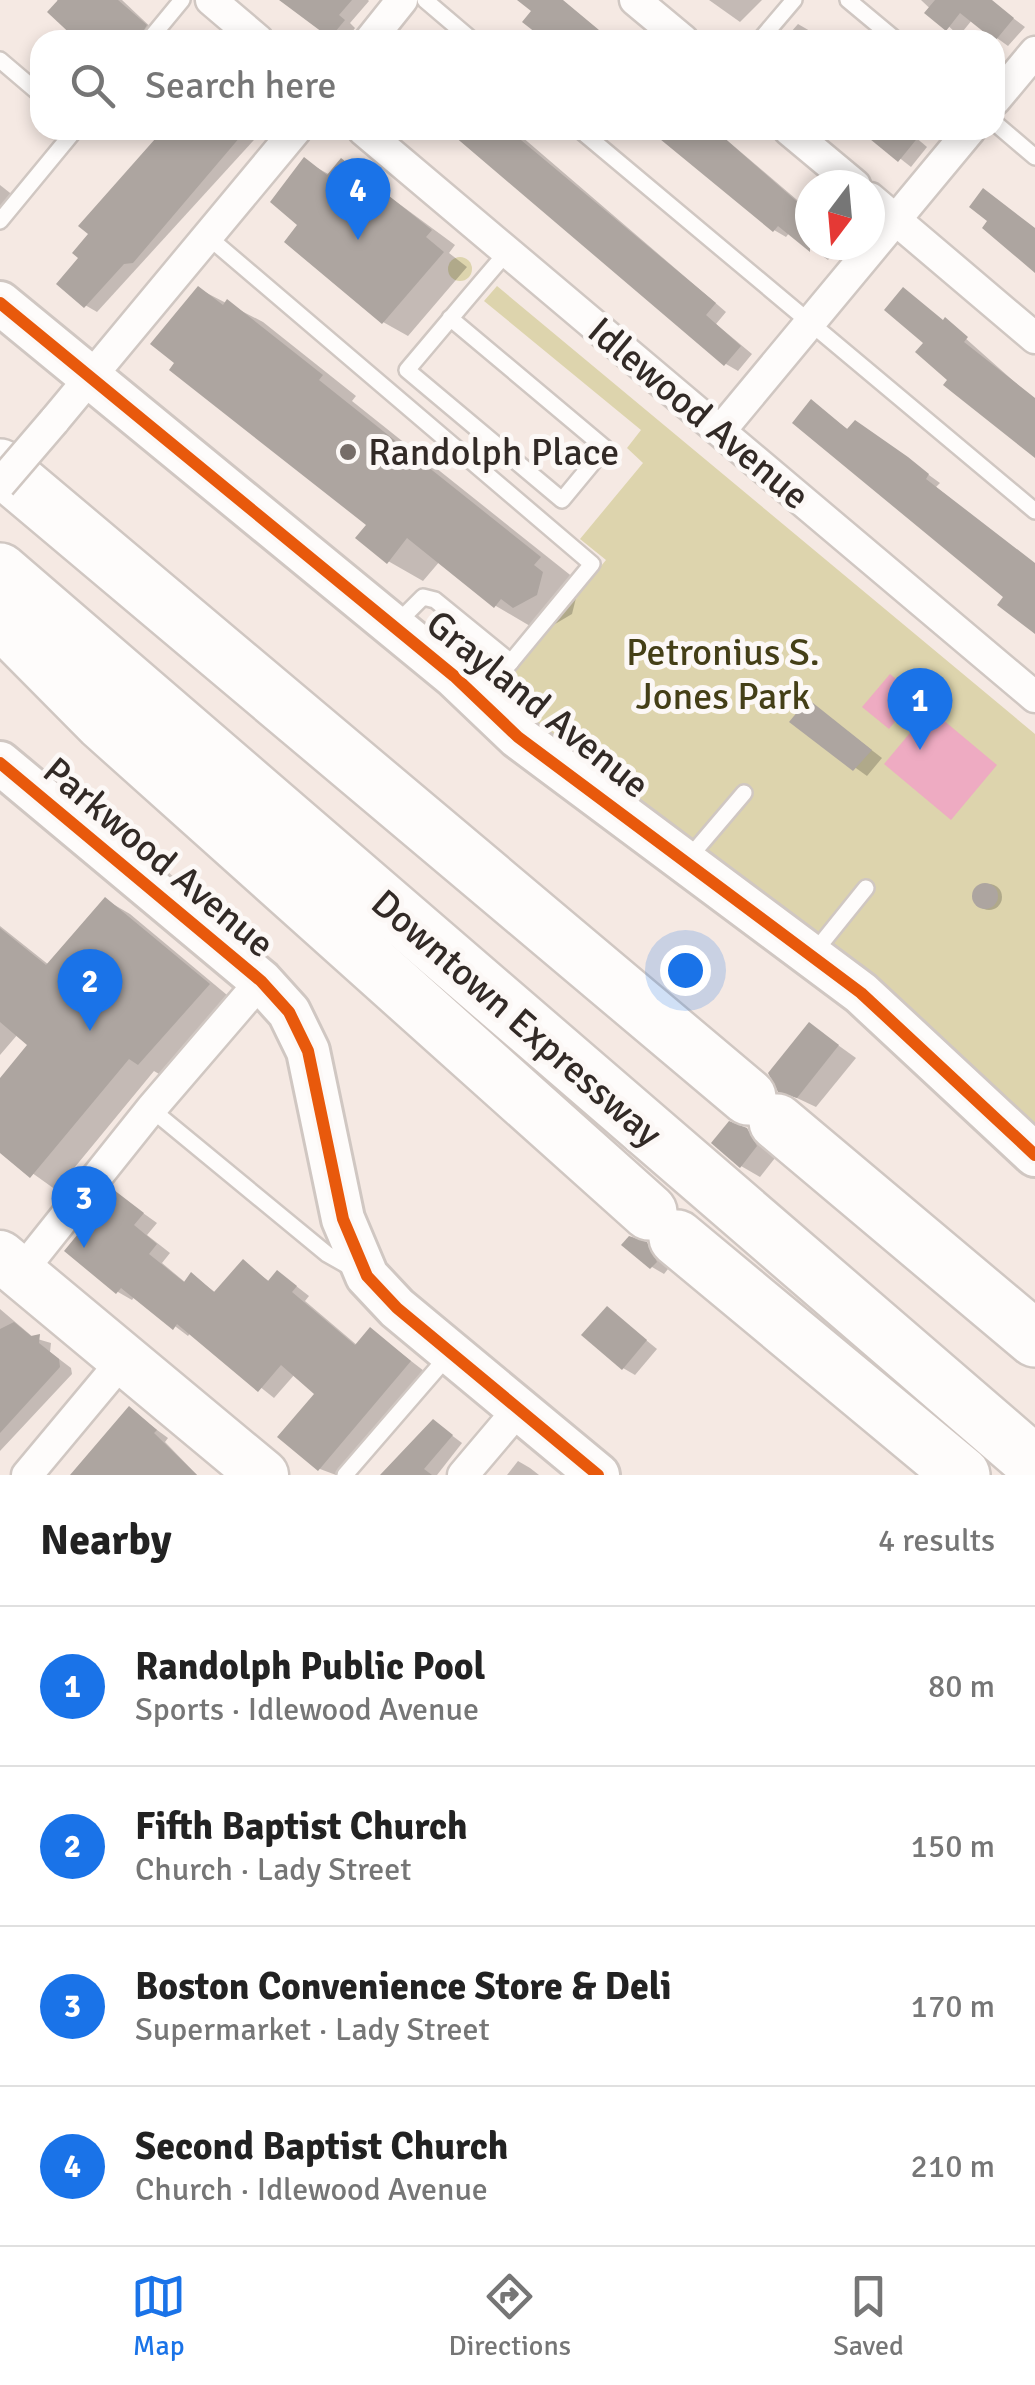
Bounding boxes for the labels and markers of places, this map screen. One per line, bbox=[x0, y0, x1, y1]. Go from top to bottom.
pin: 4 bbox=[326, 158, 390, 240]
place label: Randolph Place bbox=[368, 429, 619, 476]
marker: Randolph Place bbox=[337, 441, 359, 463]
pin: 1 bbox=[888, 668, 952, 750]
pin: 2 bbox=[58, 948, 122, 1031]
pin: 3 bbox=[52, 1166, 116, 1248]

